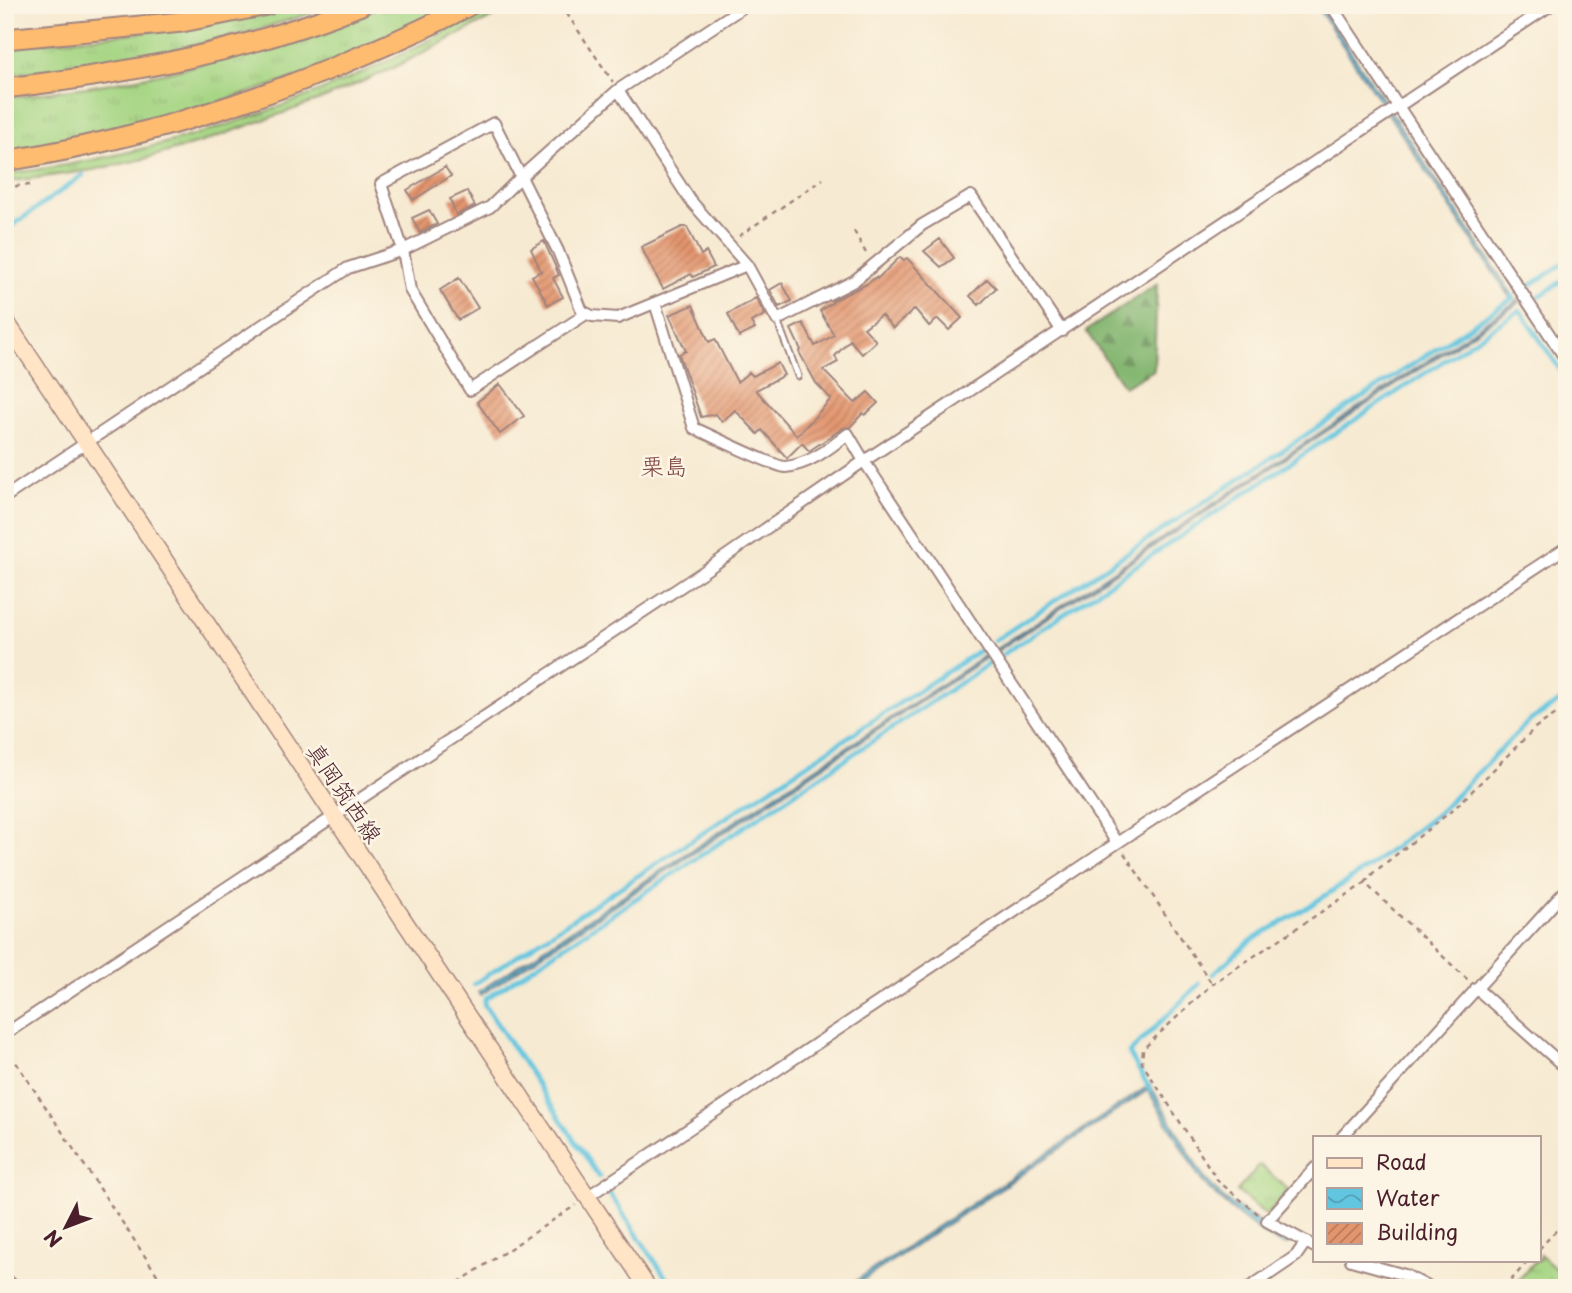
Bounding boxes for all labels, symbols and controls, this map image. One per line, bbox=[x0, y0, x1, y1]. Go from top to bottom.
district label: 栗島 bbox=[640, 447, 688, 483]
street label: 真岡筑西線 bbox=[298, 735, 392, 849]
legend bbox=[1313, 1136, 1540, 1262]
text: Road bbox=[1376, 1145, 1427, 1177]
text: Water bbox=[1376, 1181, 1440, 1213]
north arrow bbox=[32, 1192, 102, 1262]
text: Building bbox=[1376, 1215, 1458, 1247]
text: N bbox=[37, 1224, 68, 1254]

